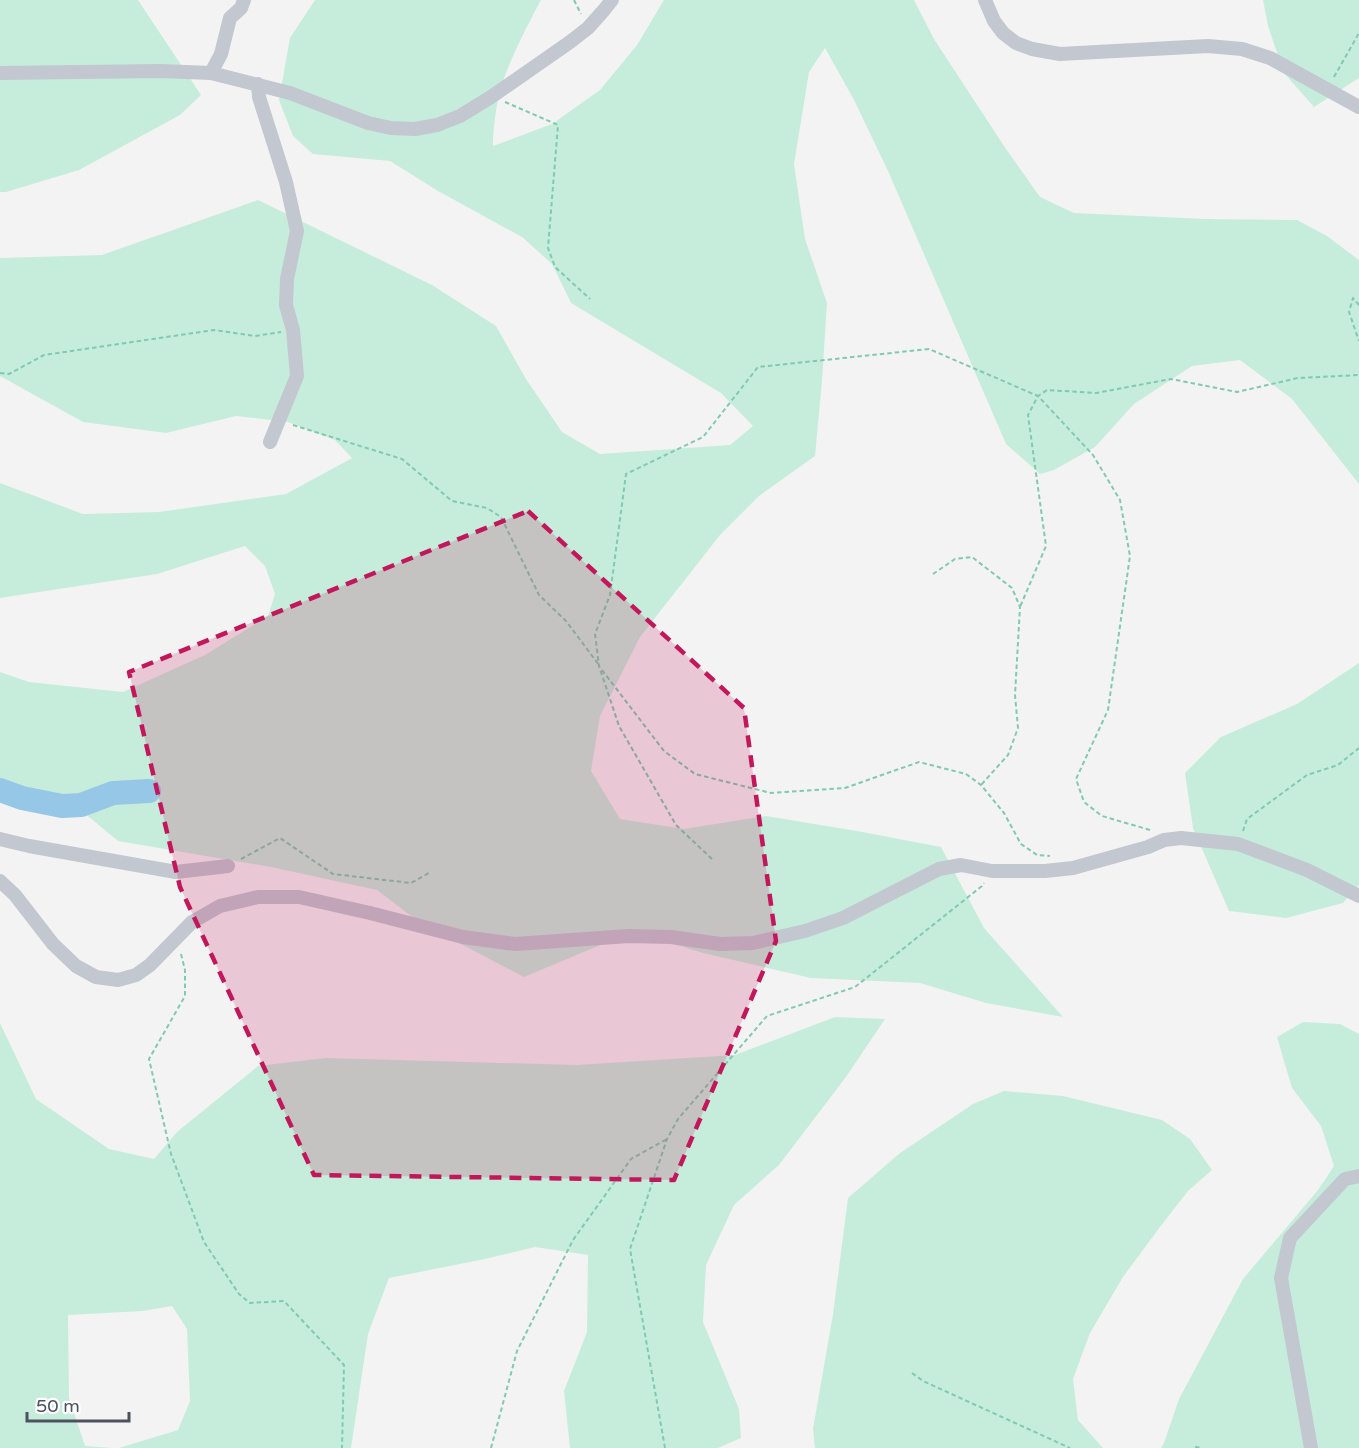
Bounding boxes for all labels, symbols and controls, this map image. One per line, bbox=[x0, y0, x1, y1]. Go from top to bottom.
scale bar bbox=[27, 1385, 129, 1423]
text: 50 m bbox=[36, 1395, 80, 1417]

